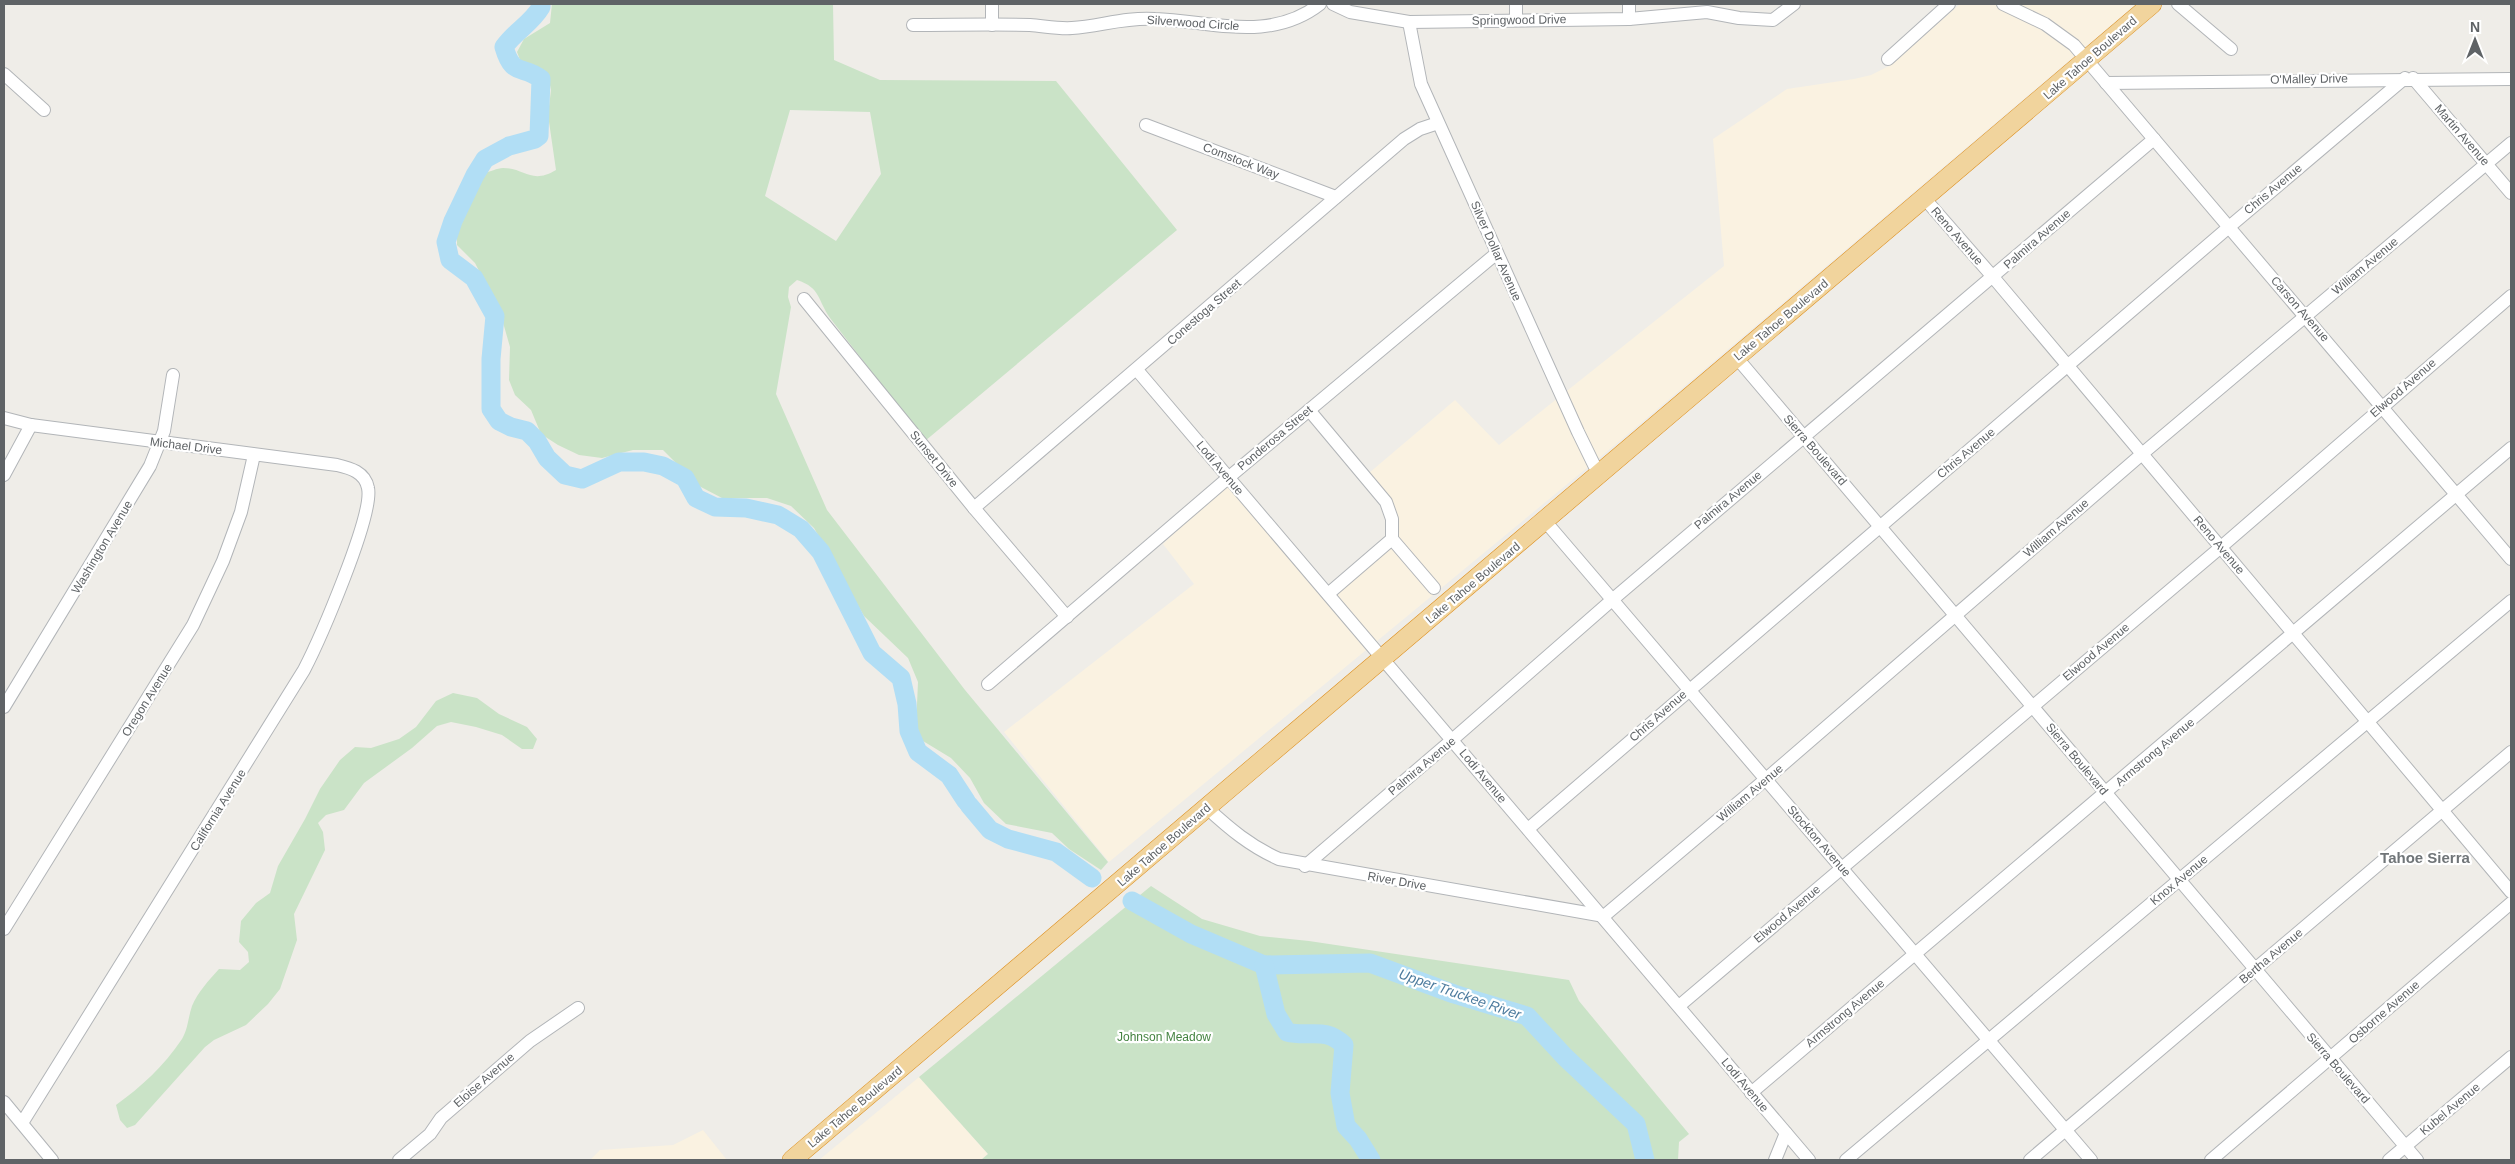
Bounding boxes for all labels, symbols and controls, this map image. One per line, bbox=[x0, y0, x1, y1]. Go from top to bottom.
street label: Springwood Drive bbox=[1472, 12, 1567, 28]
street label: Silverwood Circle bbox=[1146, 13, 1240, 33]
street label: Lake Tahoe Boulevard bbox=[2040, 14, 2140, 102]
north arrow bbox=[2450, 15, 2500, 65]
text: N bbox=[2470, 19, 2480, 35]
street label: O'Malley Drive bbox=[2270, 71, 2348, 87]
street label: Martin Avenue bbox=[2432, 102, 2493, 169]
street label: Comstock Way bbox=[1201, 140, 1281, 182]
street label: Chris Avenue bbox=[2241, 161, 2305, 217]
street label: Silver Dollar Avenue bbox=[1468, 199, 1524, 303]
street label: Reno Avenue bbox=[1928, 204, 1986, 268]
street label: Palmira Avenue bbox=[2001, 206, 2073, 272]
street label: William Avenue bbox=[2329, 234, 2401, 298]
street label: Carson Avenue bbox=[2268, 274, 2332, 345]
street label: Conestoga Street bbox=[1164, 276, 1244, 348]
street label: Lake Tahoe Boulevard bbox=[1731, 276, 1831, 364]
street label: Elwood Avenue bbox=[2367, 355, 2439, 420]
street label: Ponderosa Street bbox=[1235, 402, 1316, 473]
street label: Sierra Boulevard bbox=[1780, 412, 1850, 488]
street label: Chris Avenue bbox=[1934, 425, 1998, 481]
street label: Sunset Drive bbox=[907, 428, 961, 490]
street label: Michael Drive bbox=[149, 435, 223, 457]
street label: Lodi Avenue bbox=[1193, 438, 1247, 498]
street label: Palmira Avenue bbox=[1691, 467, 1765, 532]
street label: William Avenue bbox=[2021, 496, 2092, 560]
street label: Washington Avenue bbox=[69, 498, 135, 596]
street label: Reno Avenue bbox=[2191, 513, 2248, 577]
street label: Lake Tahoe Boulevard bbox=[1423, 539, 1523, 627]
street label: Elwood Avenue bbox=[2060, 620, 2132, 684]
street label: Oregon Avenue bbox=[119, 661, 175, 739]
street label: Chris Avenue bbox=[1627, 687, 1690, 745]
street label: Armstrong Avenue bbox=[2113, 715, 2197, 789]
street label: Sierra Boulevard bbox=[2043, 720, 2111, 798]
street label: Palmira Avenue bbox=[1385, 733, 1459, 798]
street label: Lodi Avenue bbox=[1456, 746, 1510, 806]
street label: William Avenue bbox=[1714, 761, 1786, 825]
street label: California Avenue bbox=[187, 766, 249, 854]
street label: Lake Tahoe Boulevard bbox=[1114, 801, 1214, 889]
street label: Stockton Avenue bbox=[1784, 802, 1854, 880]
district label: Tahoe Sierra bbox=[2380, 849, 2471, 866]
street label: Knox Avenue bbox=[2147, 852, 2211, 908]
street label: River Drive bbox=[1367, 869, 1428, 893]
street label: Elwood Avenue bbox=[1751, 882, 1823, 946]
street label: Bertha Avenue bbox=[2236, 925, 2306, 987]
water label: Upper Truckee River bbox=[1397, 966, 1524, 1023]
street label: Armstrong Avenue bbox=[1803, 976, 1887, 1050]
street label: Osborne Avenue bbox=[2346, 977, 2422, 1047]
park label: Johnson Meadow bbox=[1117, 1030, 1211, 1044]
street label: Sierra Boulevard bbox=[2303, 1030, 2373, 1106]
street label: Eloise Avenue bbox=[451, 1050, 517, 1110]
street label: Lodi Avenue bbox=[1718, 1055, 1772, 1115]
street label: Lake Tahoe Boulevard bbox=[805, 1063, 905, 1151]
street label: Kubel Avenue bbox=[2417, 1080, 2483, 1138]

